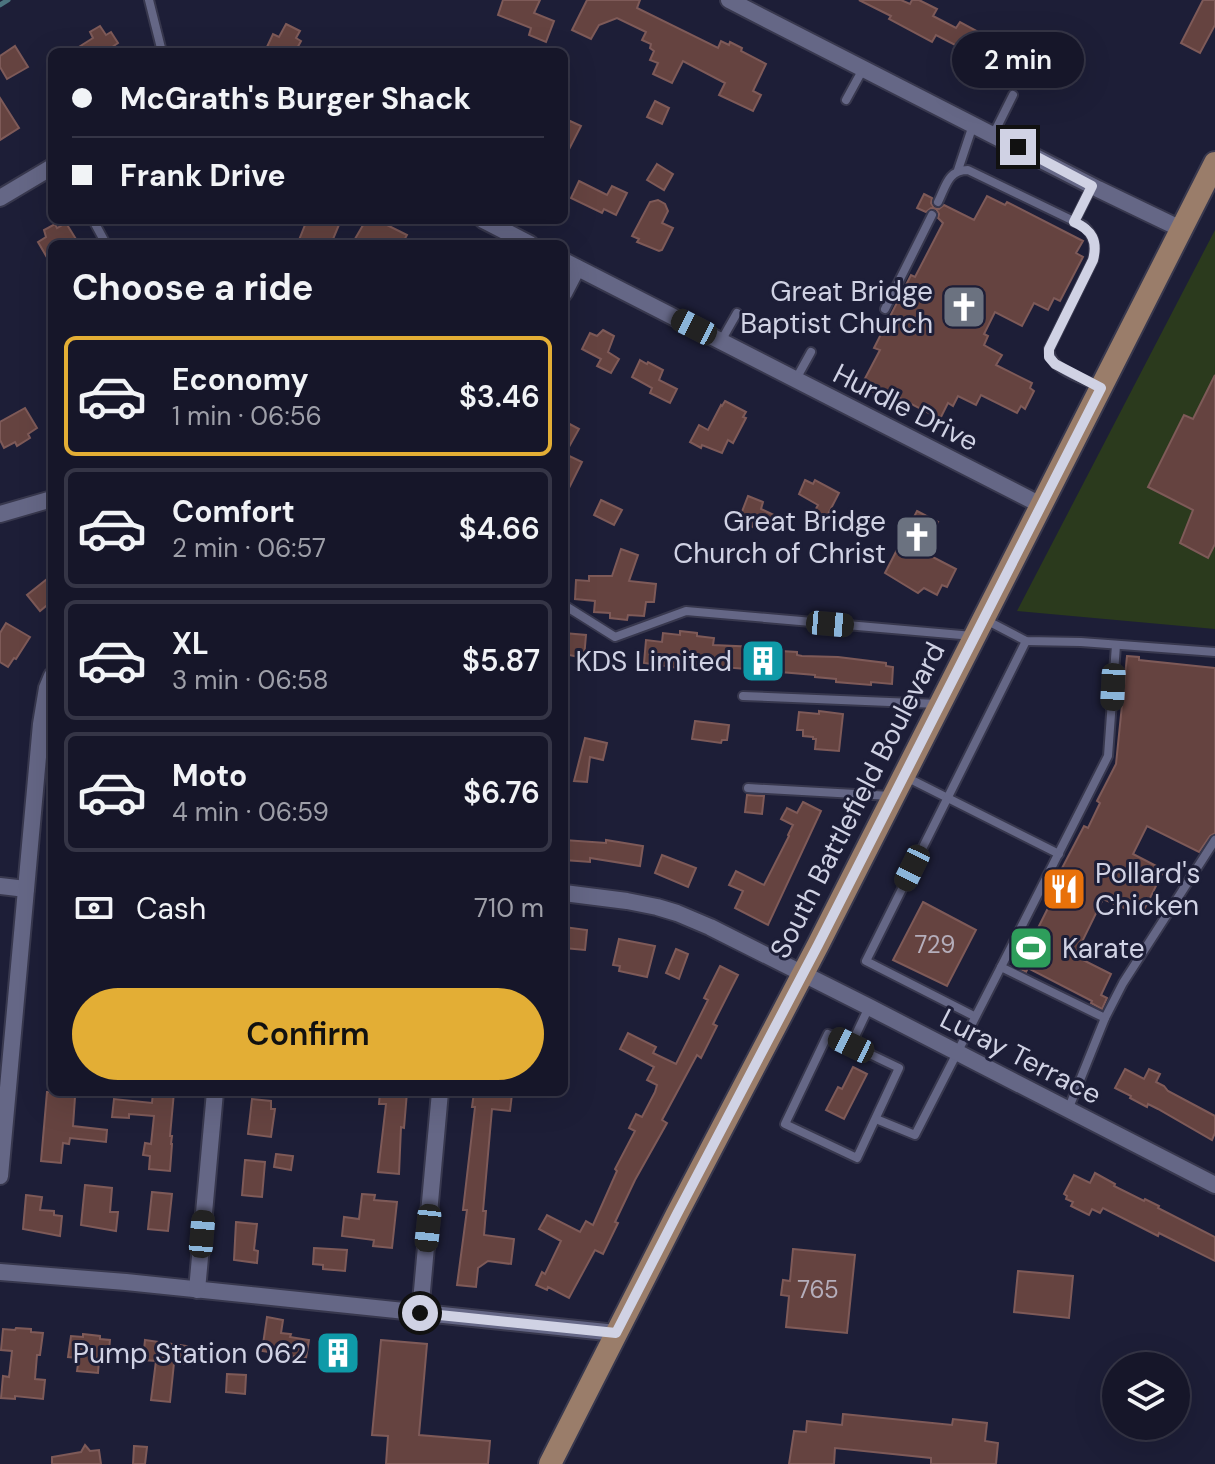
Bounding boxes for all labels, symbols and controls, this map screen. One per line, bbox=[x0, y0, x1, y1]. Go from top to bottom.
callout: 2 min bbox=[952, 31, 1084, 87]
text: 2 min bbox=[984, 43, 1052, 77]
text: McGrath's Burger Shack bbox=[120, 79, 471, 118]
route end bbox=[1000, 129, 1036, 165]
text: Frank Drive bbox=[120, 156, 285, 195]
text: Choose a ride bbox=[72, 264, 313, 311]
place label: Great Bridge Baptist Church bbox=[740, 273, 933, 342]
church icon: Great Bridge Baptist Church bbox=[940, 283, 988, 331]
car bbox=[667, 305, 721, 349]
street label: Hurdle Drive bbox=[827, 355, 985, 460]
icon: car bbox=[76, 360, 148, 432]
text: Economy bbox=[172, 360, 309, 399]
text: $3.46 bbox=[459, 377, 540, 416]
text: 1 min · 06:56 bbox=[172, 399, 322, 433]
icon: car bbox=[76, 492, 148, 564]
text: Comfort bbox=[172, 492, 295, 531]
place label: Great Bridge Church of Christ bbox=[673, 503, 886, 572]
text: $4.66 bbox=[459, 509, 540, 548]
church icon: Great Bridge Church of Christ bbox=[893, 513, 941, 561]
text: 2 min · 06:57 bbox=[172, 531, 326, 565]
car bbox=[805, 610, 855, 638]
icon: car bbox=[76, 624, 148, 696]
text: XL bbox=[172, 624, 209, 663]
street label: South Battlefield Boulevard bbox=[762, 636, 953, 965]
building icon: KDS Limited bbox=[739, 637, 787, 685]
text: $5.87 bbox=[462, 641, 540, 680]
place label: KDS Limited bbox=[576, 643, 732, 680]
car bbox=[1100, 662, 1126, 712]
text: 3 min · 06:58 bbox=[172, 663, 329, 697]
icon: car bbox=[76, 756, 148, 828]
text: Moto bbox=[172, 756, 247, 795]
text: $6.76 bbox=[463, 773, 540, 812]
text: 4 min · 06:59 bbox=[172, 795, 329, 829]
car bbox=[891, 841, 933, 895]
place label: Pollard's Chicken bbox=[1095, 855, 1201, 924]
restaurant icon: Pollard's Chicken bbox=[1040, 865, 1088, 913]
icon: cash bbox=[72, 886, 116, 930]
text: Cash bbox=[136, 889, 206, 928]
text: 710 m bbox=[474, 891, 544, 925]
sports icon: Karate bbox=[1007, 924, 1055, 972]
house number: 729 bbox=[915, 929, 955, 960]
place label: Karate bbox=[1062, 930, 1145, 967]
button: Confirm bbox=[72, 988, 544, 1080]
street label: Luray Terrace bbox=[934, 1000, 1108, 1113]
car bbox=[824, 1024, 878, 1066]
car bbox=[414, 1203, 442, 1253]
car bbox=[188, 1209, 216, 1259]
house number: 765 bbox=[797, 1274, 839, 1305]
route start bbox=[402, 1295, 438, 1331]
building icon: Pump Station 062 bbox=[314, 1329, 362, 1377]
place label: Pump Station 062 bbox=[73, 1335, 307, 1372]
map controls bbox=[1102, 1352, 1190, 1440]
button: layers bbox=[1102, 1352, 1190, 1440]

